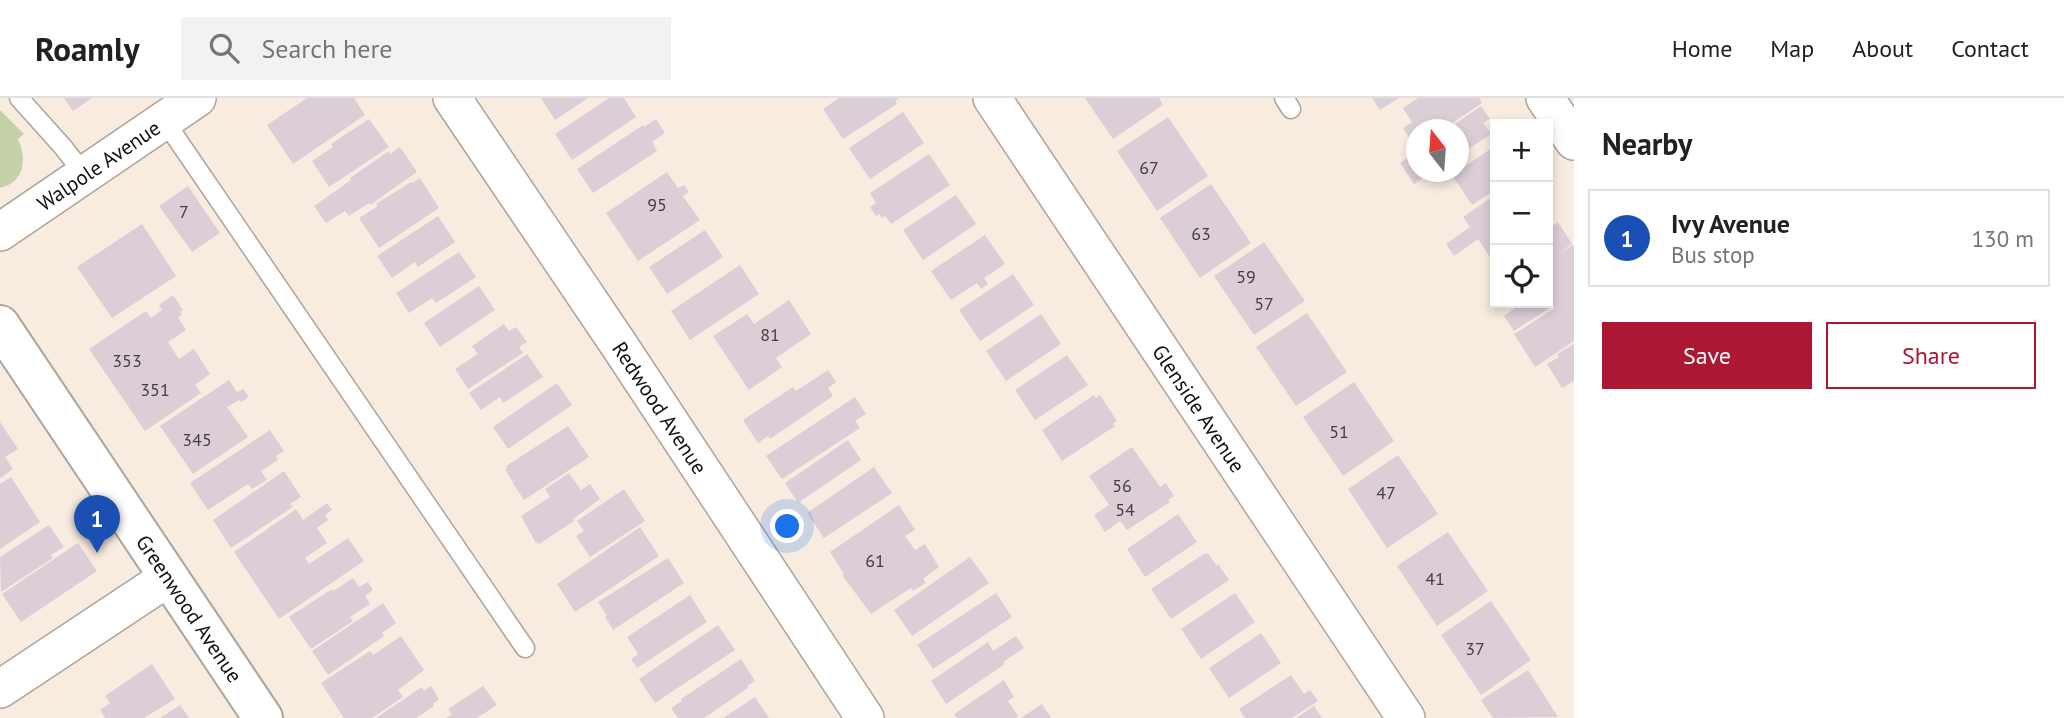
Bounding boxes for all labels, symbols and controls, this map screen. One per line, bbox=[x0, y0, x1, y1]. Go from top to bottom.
search box bbox=[181, 17, 671, 80]
text: Roamly bbox=[35, 27, 139, 70]
icon: search bbox=[205, 29, 243, 67]
text: Search here bbox=[261, 32, 393, 65]
text: Home bbox=[1672, 33, 1732, 64]
text: Map bbox=[1770, 33, 1814, 64]
text: About bbox=[1852, 33, 1913, 64]
text: Contact bbox=[1951, 33, 2029, 64]
street label: Walpole Avenue bbox=[32, 114, 165, 216]
north arrow bbox=[1406, 119, 1469, 182]
map controls bbox=[1490, 119, 1553, 308]
button: + bbox=[1490, 119, 1553, 182]
text: Nearby bbox=[1602, 124, 1692, 163]
house number: 67 bbox=[1139, 156, 1159, 179]
button: − bbox=[1490, 182, 1553, 245]
house number: 95 bbox=[647, 193, 667, 216]
house number: 7 bbox=[179, 200, 189, 223]
text: Ivy Avenue bbox=[1671, 207, 1790, 240]
house number: 63 bbox=[1191, 222, 1211, 245]
text: 1 bbox=[1620, 224, 1634, 253]
text: 130 m bbox=[1972, 224, 2034, 253]
text: Bus stop bbox=[1671, 240, 1755, 269]
button: locate bbox=[1490, 245, 1553, 308]
house number: 59 bbox=[1236, 265, 1256, 288]
house number: 57 bbox=[1254, 292, 1274, 315]
button: Save bbox=[1602, 322, 1812, 389]
button: Share bbox=[1826, 322, 2036, 389]
house number: 81 bbox=[760, 323, 780, 346]
street label: Redwood Avenue bbox=[607, 336, 714, 479]
street label: Glenside Avenue bbox=[1147, 339, 1252, 477]
house number: 353 bbox=[112, 349, 142, 372]
house number: 351 bbox=[140, 378, 170, 401]
house number: 51 bbox=[1329, 420, 1349, 443]
house number: 345 bbox=[182, 428, 212, 451]
house number: 56 bbox=[1112, 474, 1132, 497]
house number: 47 bbox=[1376, 481, 1396, 504]
pin: 1 bbox=[74, 495, 120, 553]
house number: 54 bbox=[1115, 498, 1135, 521]
your location bbox=[770, 509, 804, 543]
street label: Greenwood Avenue bbox=[131, 529, 249, 687]
house number: 61 bbox=[865, 549, 885, 572]
house number: 41 bbox=[1425, 567, 1445, 590]
house number: 37 bbox=[1465, 637, 1485, 660]

